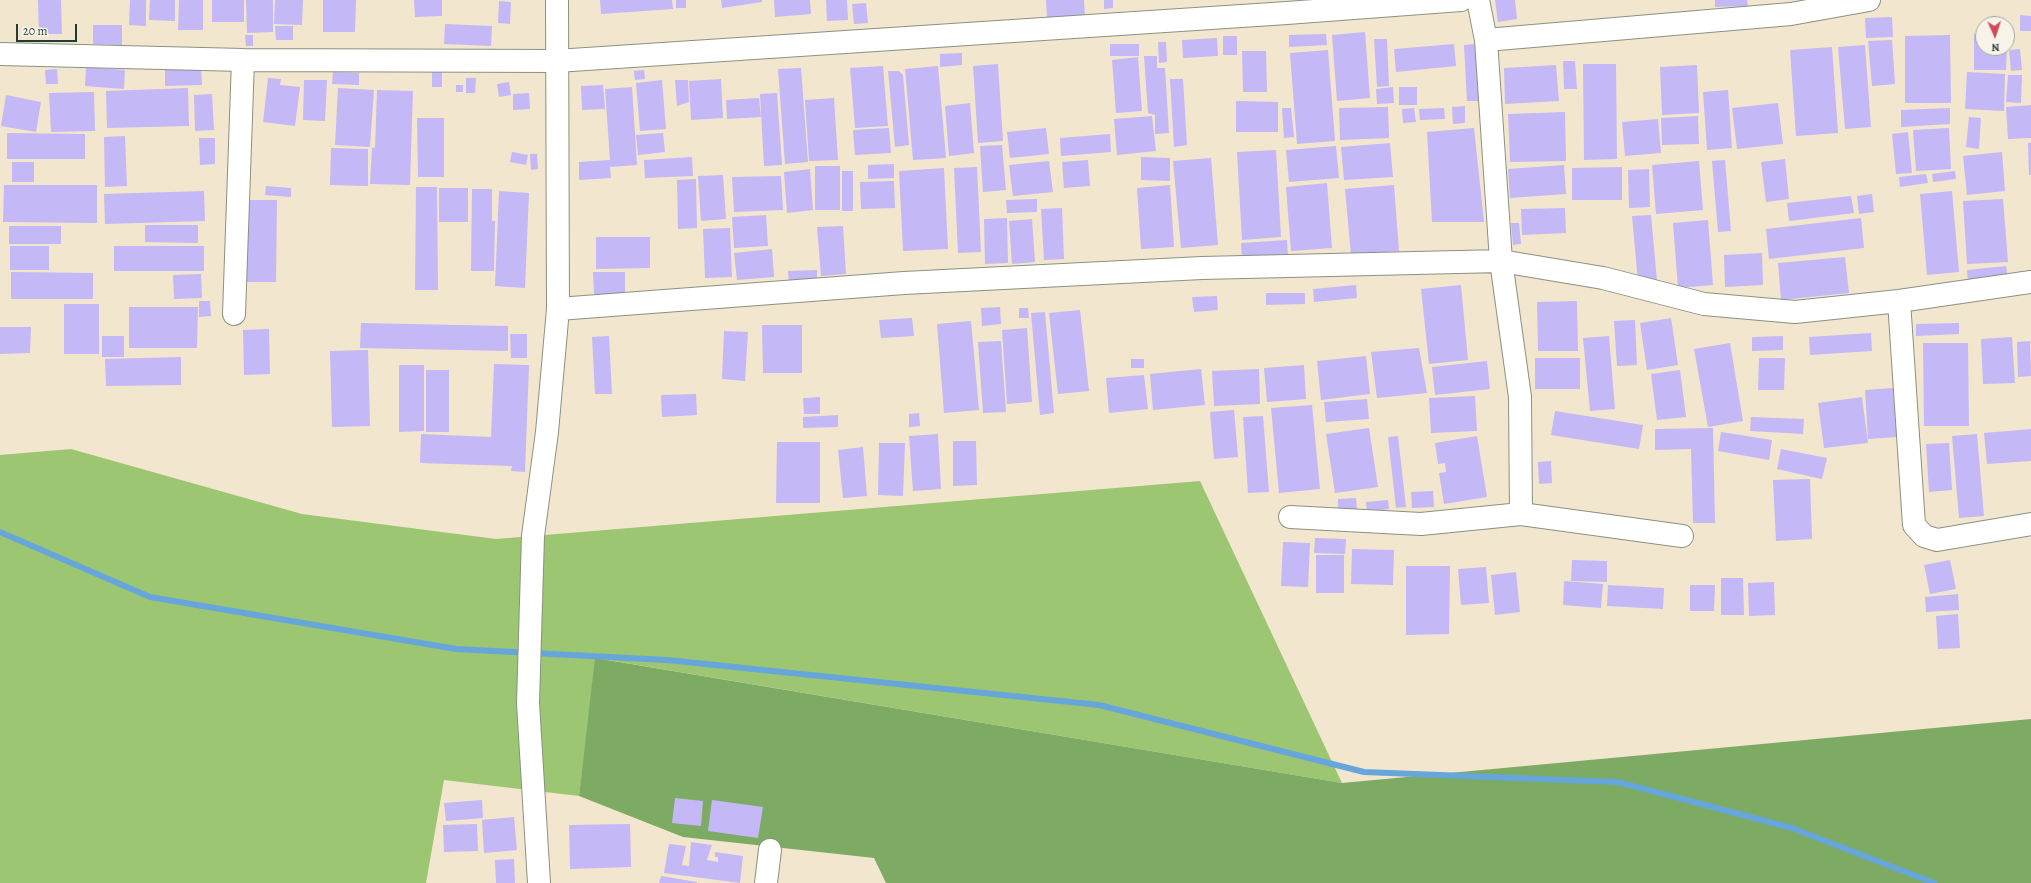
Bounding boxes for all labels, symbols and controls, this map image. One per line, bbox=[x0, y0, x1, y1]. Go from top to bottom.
scale bar bbox=[18, 16, 79, 42]
north arrow bbox=[1975, 16, 2015, 56]
text: 20 m bbox=[23, 23, 47, 39]
text: N bbox=[1991, 40, 2000, 55]

